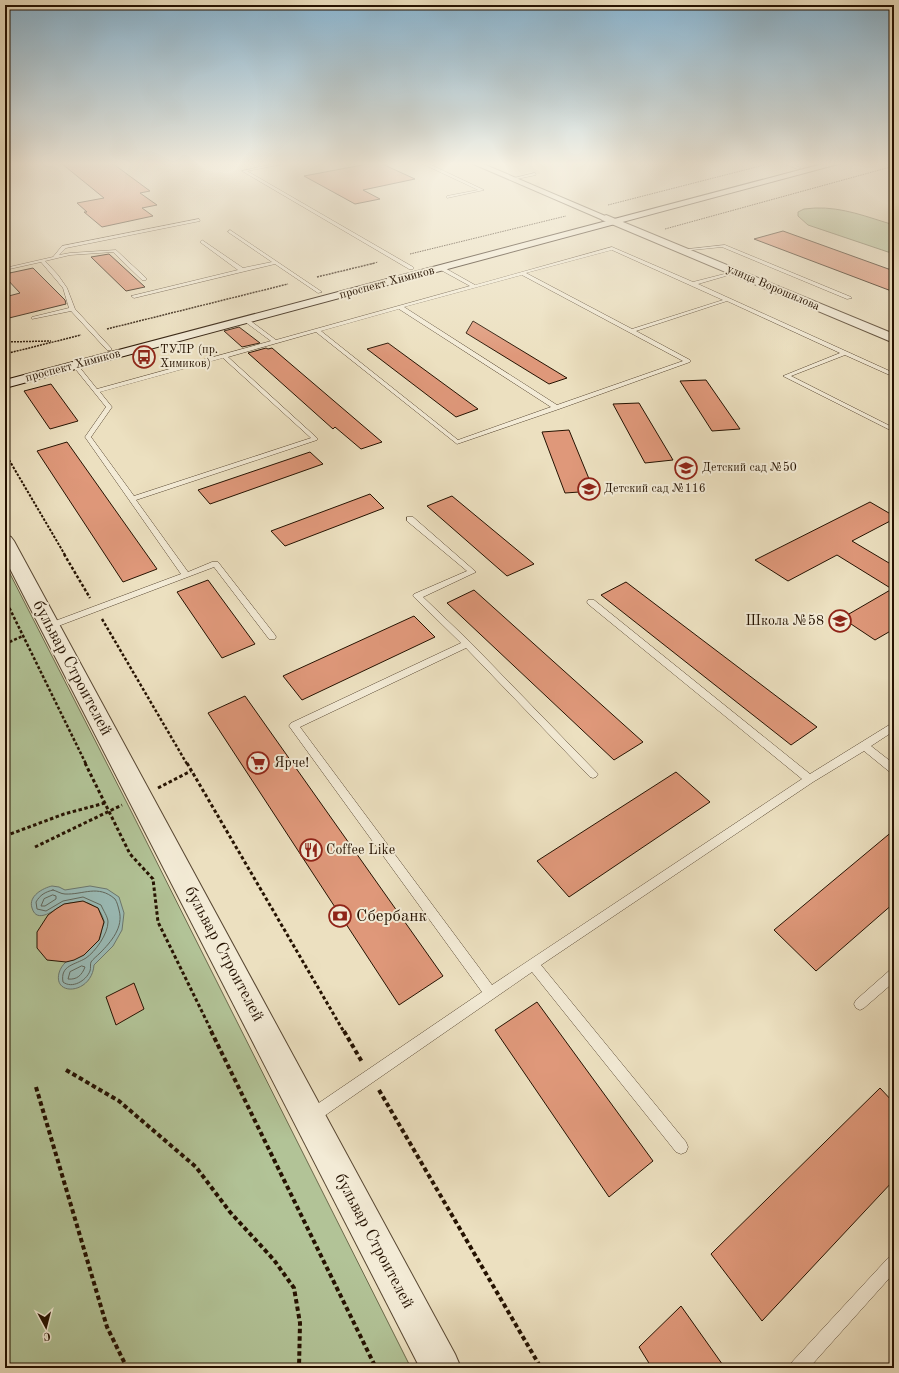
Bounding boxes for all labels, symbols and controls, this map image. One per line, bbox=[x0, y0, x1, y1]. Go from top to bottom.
street label: улица Ворошилова bbox=[725, 263, 821, 313]
street label: проспект Химиков bbox=[338, 265, 436, 301]
place label: ТУЛР (пр. Химиков) bbox=[160, 343, 218, 370]
bus stop icon: ТУЛР (пр. Химиков) bbox=[131, 344, 157, 370]
street label: проспект Химиков bbox=[24, 348, 122, 384]
school or university icon: Детский сад №50 bbox=[673, 455, 699, 481]
place label: Детский сад №50 bbox=[702, 461, 797, 474]
school or university icon: Детский сад №116 bbox=[576, 476, 602, 502]
place label: Детский сад №116 bbox=[604, 483, 706, 495]
street label: бульвар Строителей bbox=[29, 598, 115, 738]
school or university icon: Школа №58 bbox=[827, 608, 853, 634]
place label: Школа №58 bbox=[746, 614, 824, 628]
supermarket icon: Ярче! bbox=[245, 750, 271, 776]
place label: Ярче! bbox=[274, 756, 309, 770]
restaurant icon: Coffee Like bbox=[298, 837, 324, 863]
place label: Coffee Like bbox=[326, 843, 395, 857]
street label: бульвар Строителей bbox=[181, 884, 267, 1024]
bank icon: Сбербанк bbox=[327, 903, 353, 929]
place label: Сбербанк bbox=[356, 908, 428, 925]
street label: бульвар Строителей bbox=[331, 1171, 417, 1311]
north arrow bbox=[26, 1307, 66, 1347]
text: С bbox=[43, 1330, 51, 1341]

